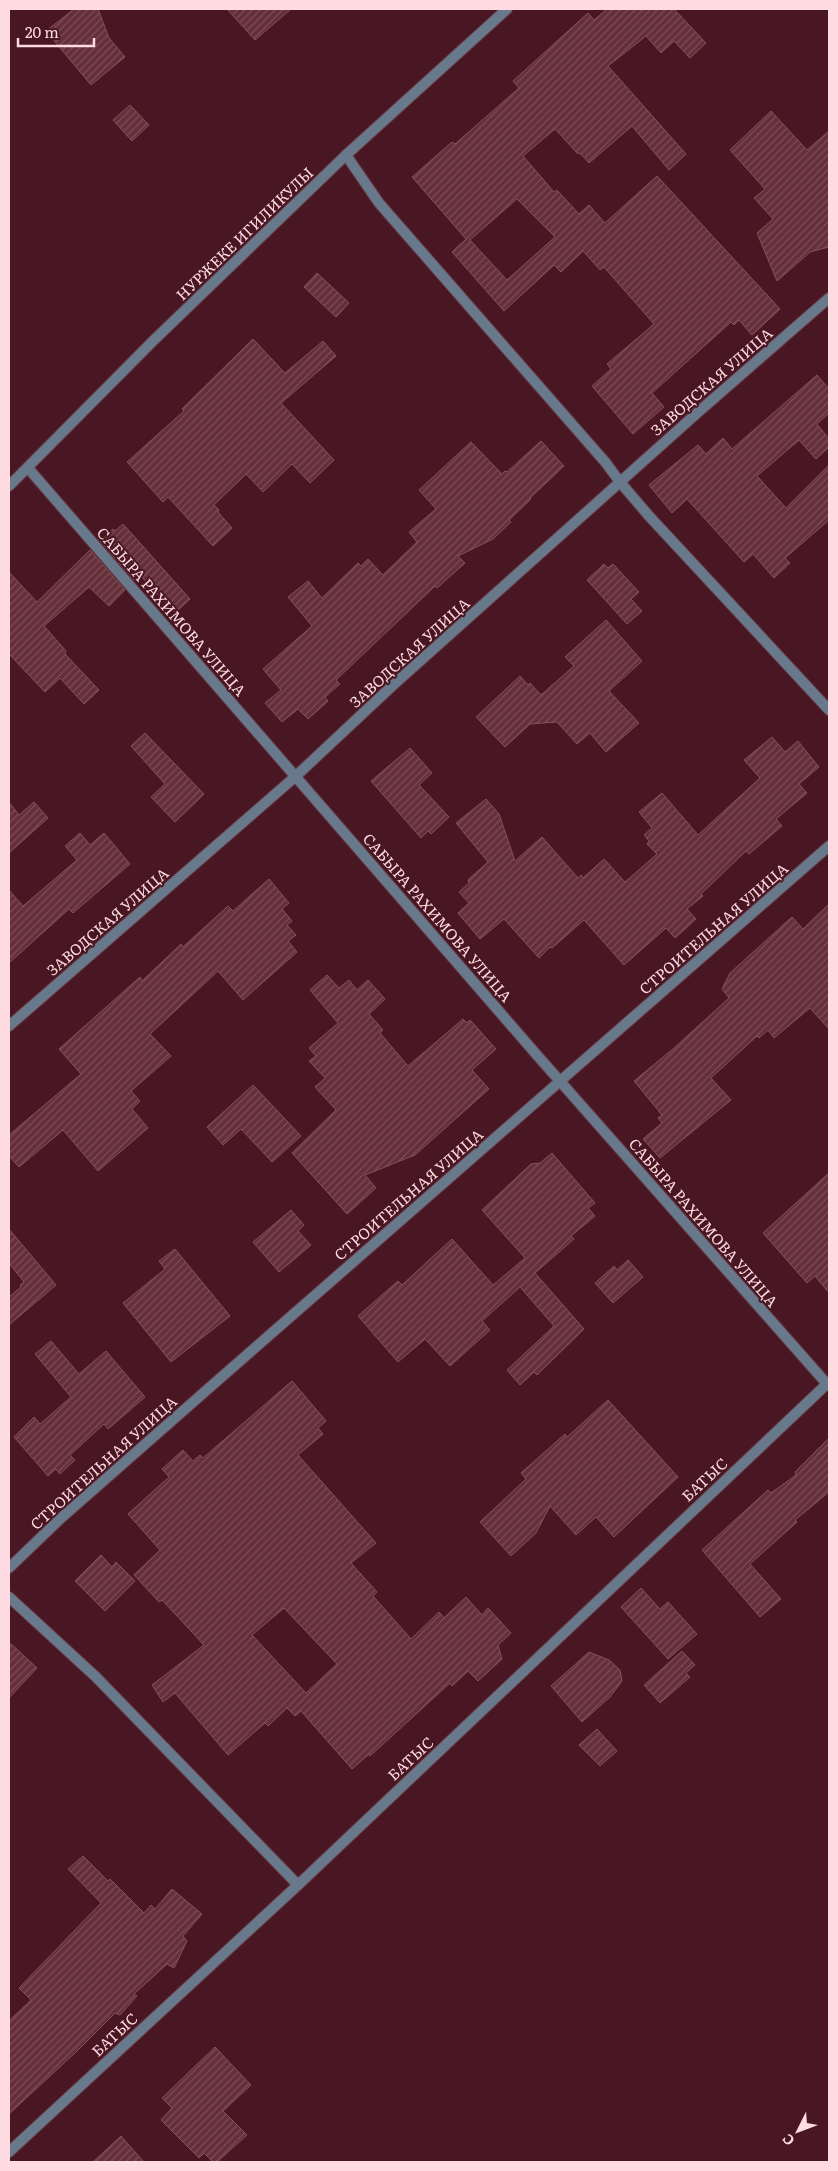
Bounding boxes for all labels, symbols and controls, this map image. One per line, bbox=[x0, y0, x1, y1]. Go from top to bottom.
scale bar bbox=[18, 15, 94, 47]
text: 20 m bbox=[25, 20, 59, 43]
street label: НУРЖЕКЕ ИГИЛИКУЛЫ bbox=[170, 161, 318, 305]
street label: ЗАВОДСКАЯ УЛИЦА bbox=[645, 321, 777, 441]
street label: САБЫРА РАХИМОВА УЛИЦА bbox=[92, 521, 252, 701]
street label: ЗАВОДСКАЯ УЛИЦА bbox=[344, 592, 474, 712]
street label: САБЫРА РАХИМОВА УЛИЦА bbox=[358, 827, 518, 1007]
street label: СТРОИТЕЛЬНАЯ УЛИЦА bbox=[633, 857, 793, 999]
street label: ЗАВОДСКАЯ УЛИЦА bbox=[41, 861, 173, 981]
street label: СТРОИТЕЛЬНАЯ УЛИЦА bbox=[328, 1123, 488, 1265]
street label: САБЫРА РАХИМОВА УЛИЦА bbox=[624, 1132, 784, 1312]
street label: СТРОИТЕЛЬНАЯ УЛИЦА bbox=[24, 1390, 182, 1534]
street label: БАТЫС bbox=[676, 1452, 732, 1506]
street label: БАТЫС bbox=[382, 1731, 438, 1785]
street label: БАТЫС bbox=[86, 2007, 142, 2061]
north arrow bbox=[773, 2106, 823, 2156]
text: С bbox=[777, 2130, 798, 2151]

